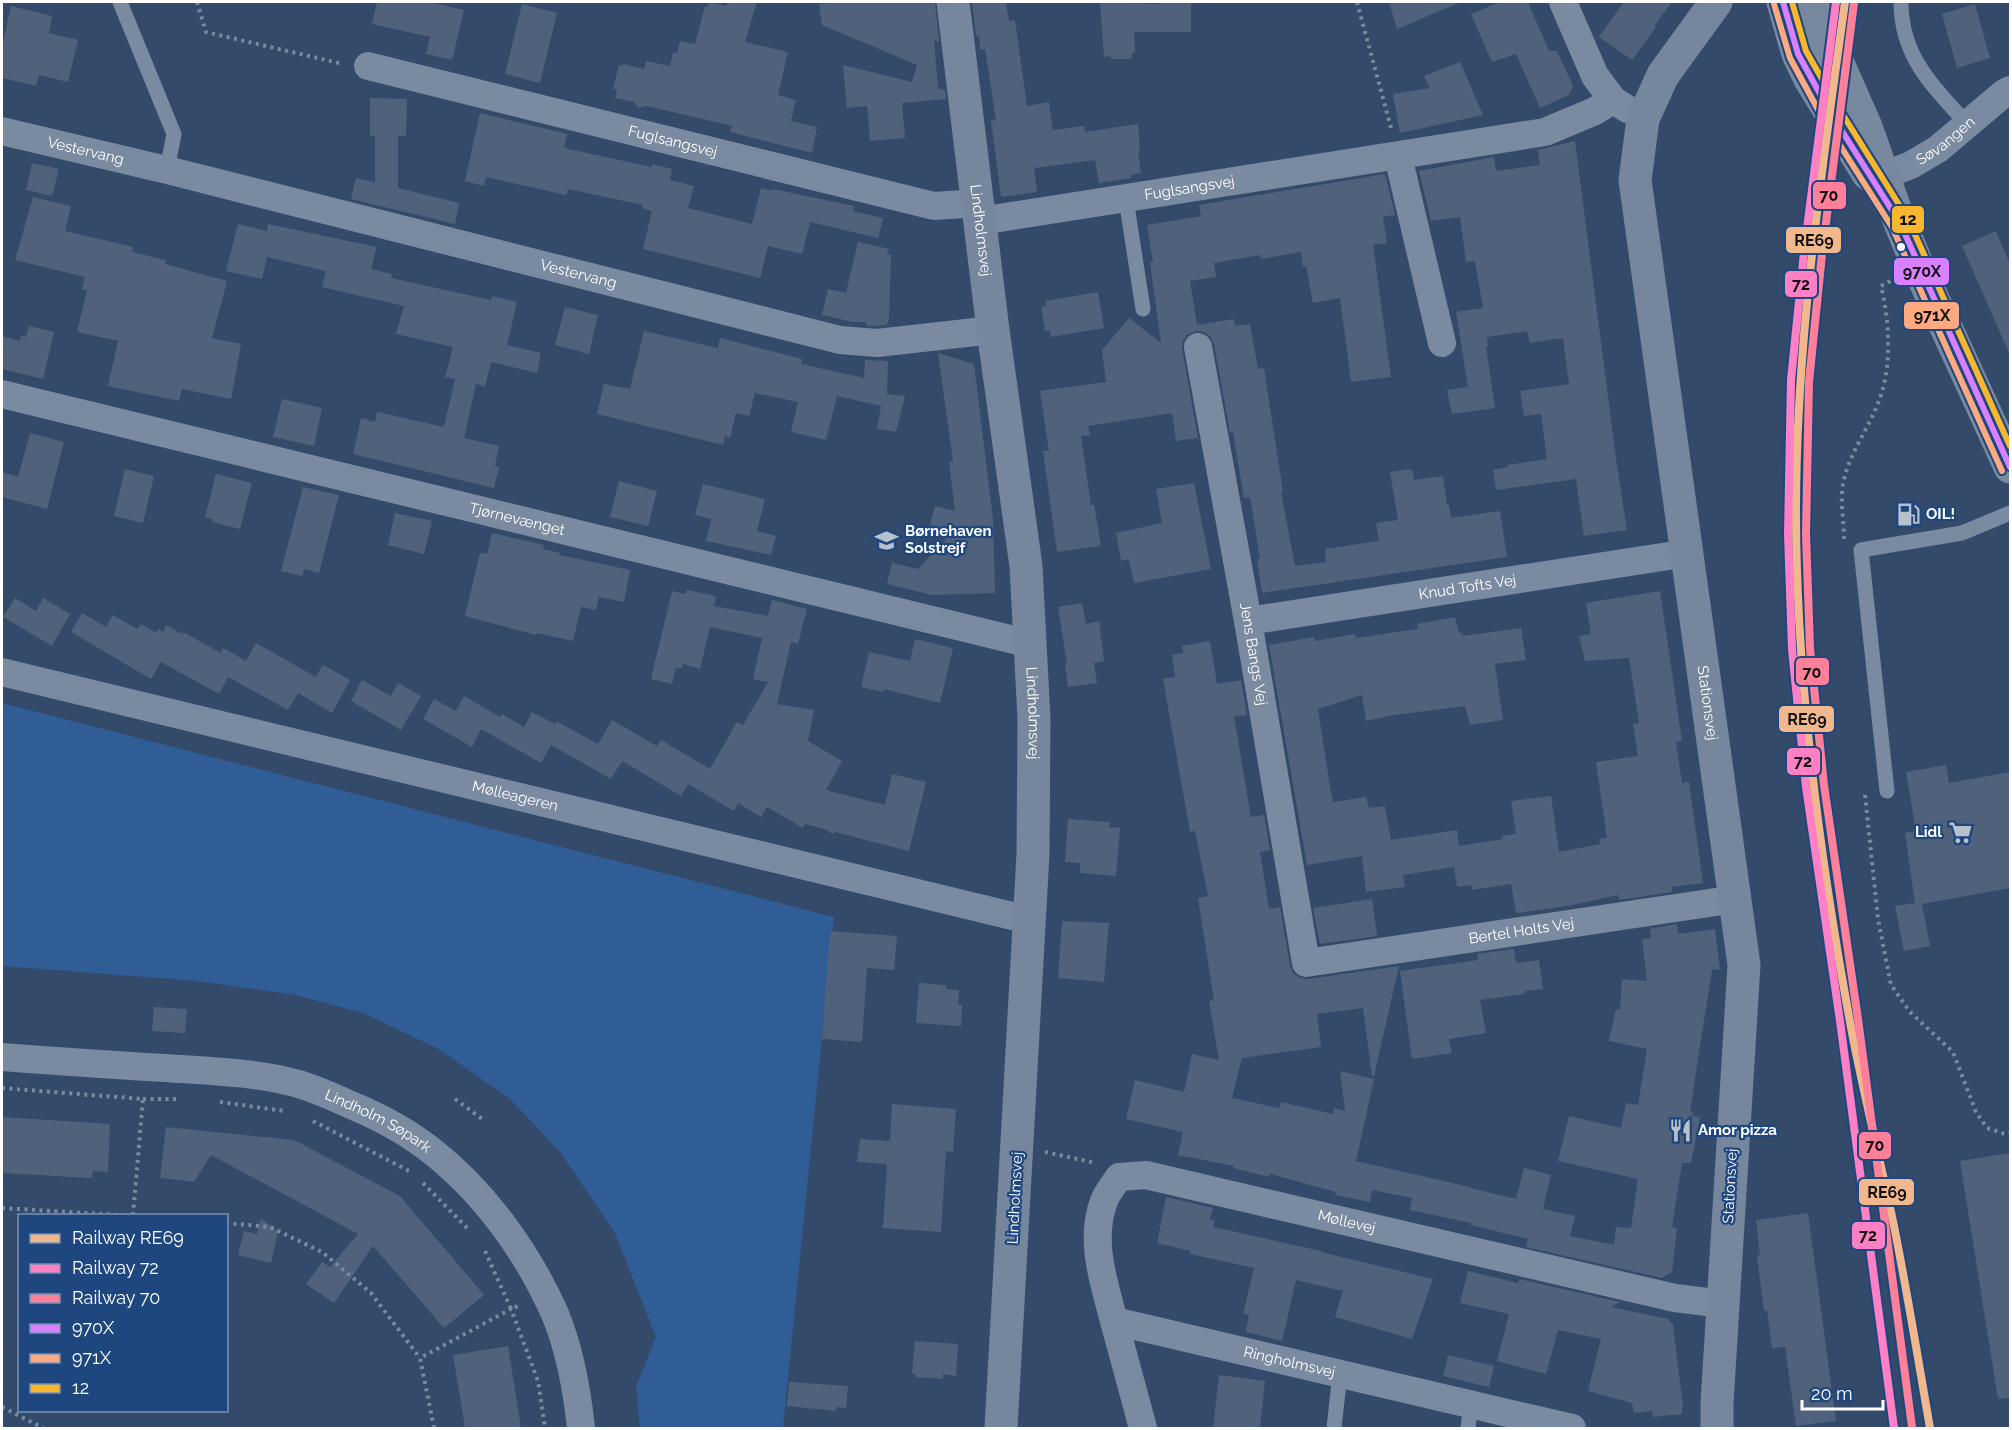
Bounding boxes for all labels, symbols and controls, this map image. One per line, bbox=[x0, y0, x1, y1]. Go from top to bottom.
street label: Søvangen bbox=[1913, 113, 1979, 169]
street label: Fuglsangsvej bbox=[626, 122, 719, 161]
street label: Vestervang bbox=[46, 133, 126, 169]
street label: Fuglsangsvej bbox=[1143, 172, 1236, 204]
line badge: 70 bbox=[1812, 181, 1847, 210]
street label: Lindholmsvej bbox=[966, 183, 995, 277]
text: 70 bbox=[1820, 186, 1839, 205]
line badge: 12 bbox=[1891, 205, 1925, 234]
text: 12 bbox=[1900, 210, 1916, 229]
line badge: RE69 bbox=[1785, 226, 1842, 254]
text: RE69 bbox=[1794, 231, 1834, 250]
unlabelled marker bbox=[1895, 241, 1907, 253]
street label: Vestervang bbox=[538, 256, 619, 292]
line badge: 970X bbox=[1893, 257, 1950, 286]
text: 970X bbox=[1903, 262, 1942, 281]
line badge: 72 bbox=[1784, 270, 1818, 298]
text: 72 bbox=[1792, 275, 1810, 294]
line badge: 971X bbox=[1903, 301, 1960, 330]
text: 971X bbox=[1914, 306, 1951, 325]
street label: Tjørnevænget bbox=[467, 499, 567, 539]
fuel station icon: OIL! bbox=[1895, 501, 1921, 527]
place label: OIL! bbox=[1926, 505, 1955, 523]
place label: Børnehaven Solstrejf bbox=[905, 522, 992, 557]
school or university icon: Børnehaven Solstrejf bbox=[874, 527, 900, 553]
street label: Knud Tofts Vej bbox=[1417, 571, 1517, 603]
street label: Jens Bangs Vej bbox=[1236, 601, 1271, 707]
line badge: 70 bbox=[1795, 657, 1830, 686]
text: 70 bbox=[1803, 663, 1822, 682]
street label: Stationsvej bbox=[1694, 664, 1722, 741]
street label: Lindholmsvej bbox=[1022, 666, 1043, 759]
line badge: RE69 bbox=[1778, 705, 1835, 733]
text: RE69 bbox=[1787, 710, 1827, 729]
line badge: 72 bbox=[1786, 747, 1821, 776]
text: 72 bbox=[1794, 752, 1812, 771]
street label: Mølleageren bbox=[470, 777, 560, 815]
supermarket icon: Lidl bbox=[1947, 819, 1973, 845]
place label: Lidl bbox=[1915, 823, 1942, 841]
street label: Bertel Holts Vej bbox=[1467, 914, 1575, 948]
street label: Lindholm Søpark bbox=[322, 1086, 435, 1156]
restaurant icon: Amor pizza bbox=[1667, 1117, 1693, 1143]
place label: Amor pizza bbox=[1698, 1121, 1777, 1139]
line badge: 70 bbox=[1858, 1131, 1892, 1160]
text: 70 bbox=[1866, 1136, 1885, 1155]
street label: Stationsvej bbox=[1719, 1148, 1741, 1224]
street label: Lindholmsvej bbox=[1004, 1151, 1026, 1245]
line badge: RE69 bbox=[1858, 1178, 1915, 1206]
text: RE69 bbox=[1867, 1183, 1907, 1202]
street label: Møllevej bbox=[1316, 1206, 1377, 1237]
legend bbox=[18, 1214, 228, 1412]
line badge: 72 bbox=[1851, 1221, 1886, 1250]
text: 72 bbox=[1859, 1226, 1877, 1245]
text: Railway RE69 bbox=[72, 1227, 184, 1248]
text: Railway 72 bbox=[72, 1257, 159, 1278]
text: Railway 70 bbox=[72, 1287, 160, 1308]
text: 970X bbox=[72, 1317, 115, 1338]
street label: Ringholmsvej bbox=[1242, 1343, 1337, 1381]
text: 971X bbox=[72, 1347, 112, 1368]
scale bar bbox=[1802, 1373, 1883, 1411]
text: 12 bbox=[72, 1377, 89, 1398]
text: 20 m bbox=[1811, 1383, 1853, 1404]

